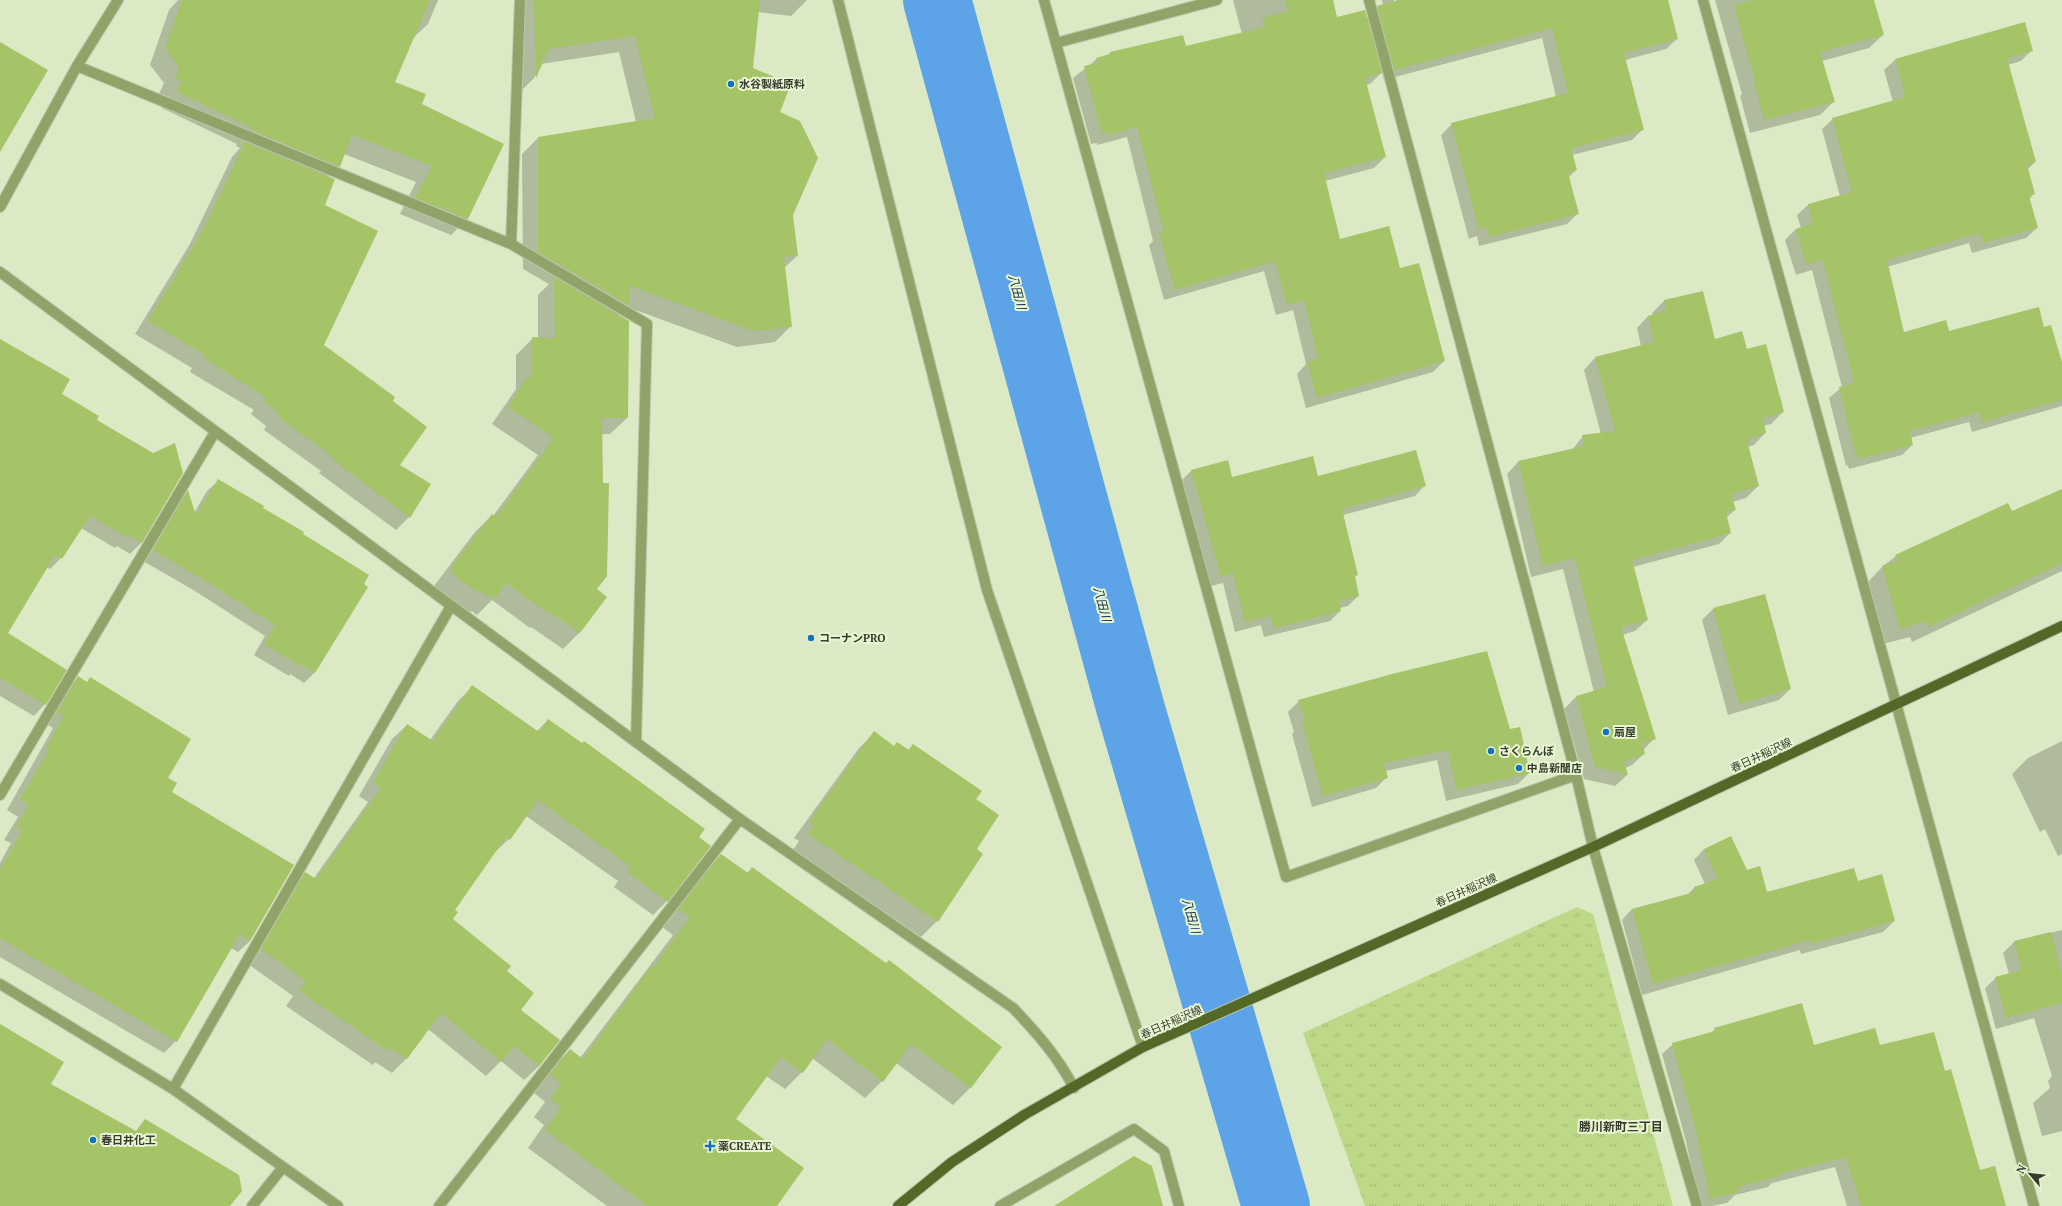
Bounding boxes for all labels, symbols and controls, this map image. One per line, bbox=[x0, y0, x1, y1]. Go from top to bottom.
place label: 水谷製紙原料 bbox=[739, 77, 805, 91]
marker: 水谷製紙原料 bbox=[726, 79, 736, 89]
water label: 八田川 bbox=[1006, 273, 1030, 313]
water label: 八田川 bbox=[1091, 585, 1115, 625]
place label: コーナンPRO bbox=[819, 631, 886, 645]
marker: コーナンPRO bbox=[806, 633, 816, 643]
place label: 扇屋 bbox=[1614, 725, 1636, 739]
marker: 扇屋 bbox=[1601, 727, 1611, 737]
street label: 春日井稲沢線 bbox=[1728, 735, 1794, 775]
place label: さくらんぼ bbox=[1499, 744, 1554, 758]
marker: さくらんぼ bbox=[1486, 746, 1496, 756]
place label: 中島新聞店 bbox=[1527, 761, 1582, 775]
marker: 中島新聞店 bbox=[1514, 763, 1524, 773]
street label: 春日井稲沢線 bbox=[1433, 870, 1499, 910]
water label: 八田川 bbox=[1179, 896, 1204, 937]
street label: 春日井稲沢線 bbox=[1138, 1002, 1204, 1042]
district label: 勝川新町三丁目 bbox=[1579, 1119, 1663, 1134]
place label: 春日井化工 bbox=[101, 1133, 156, 1147]
marker: 春日井化工 bbox=[88, 1135, 98, 1145]
place label: 薬CREATE bbox=[718, 1139, 772, 1153]
marker: 薬CREATE bbox=[705, 1141, 715, 1151]
north arrow bbox=[2010, 1154, 2050, 1194]
text: N bbox=[2013, 1162, 2030, 1176]

